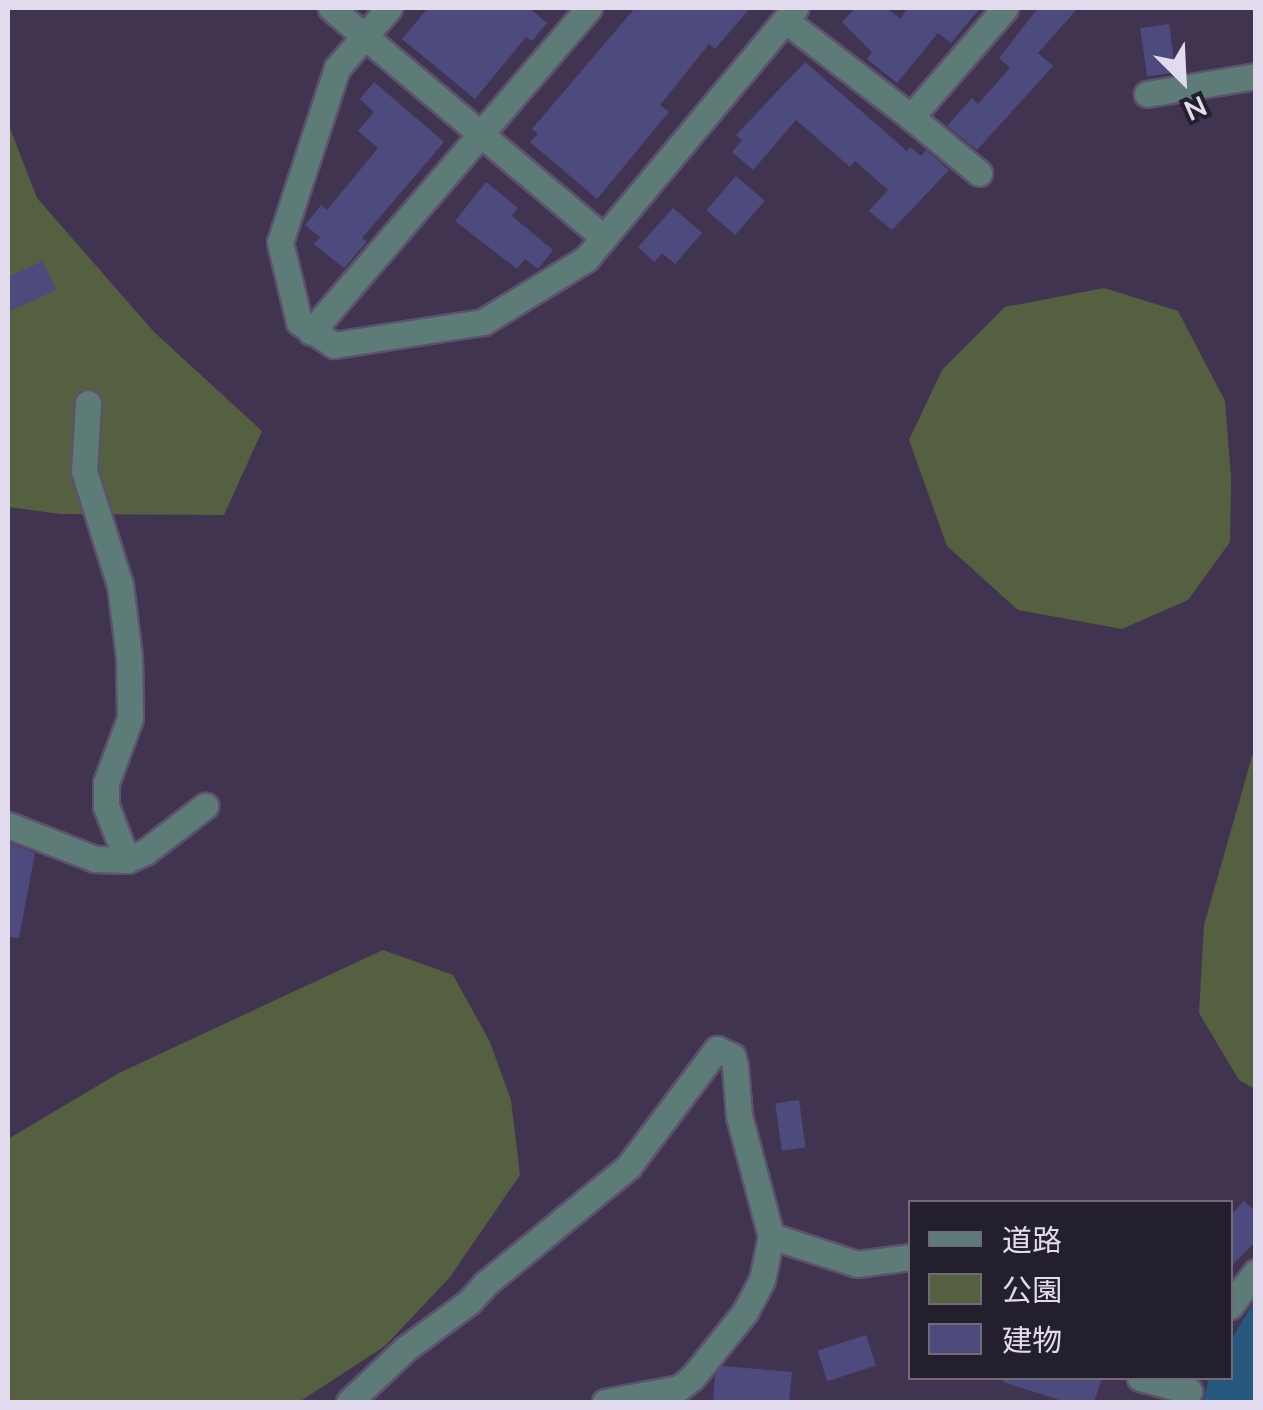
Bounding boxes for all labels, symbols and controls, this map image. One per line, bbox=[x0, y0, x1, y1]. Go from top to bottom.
north arrow bbox=[1133, 30, 1233, 130]
text: N bbox=[1178, 86, 1213, 129]
legend bbox=[908, 1200, 1233, 1380]
text: 道路 bbox=[1002, 1221, 1062, 1262]
text: 公園 bbox=[1002, 1271, 1062, 1312]
text: 建物 bbox=[1002, 1321, 1062, 1362]

